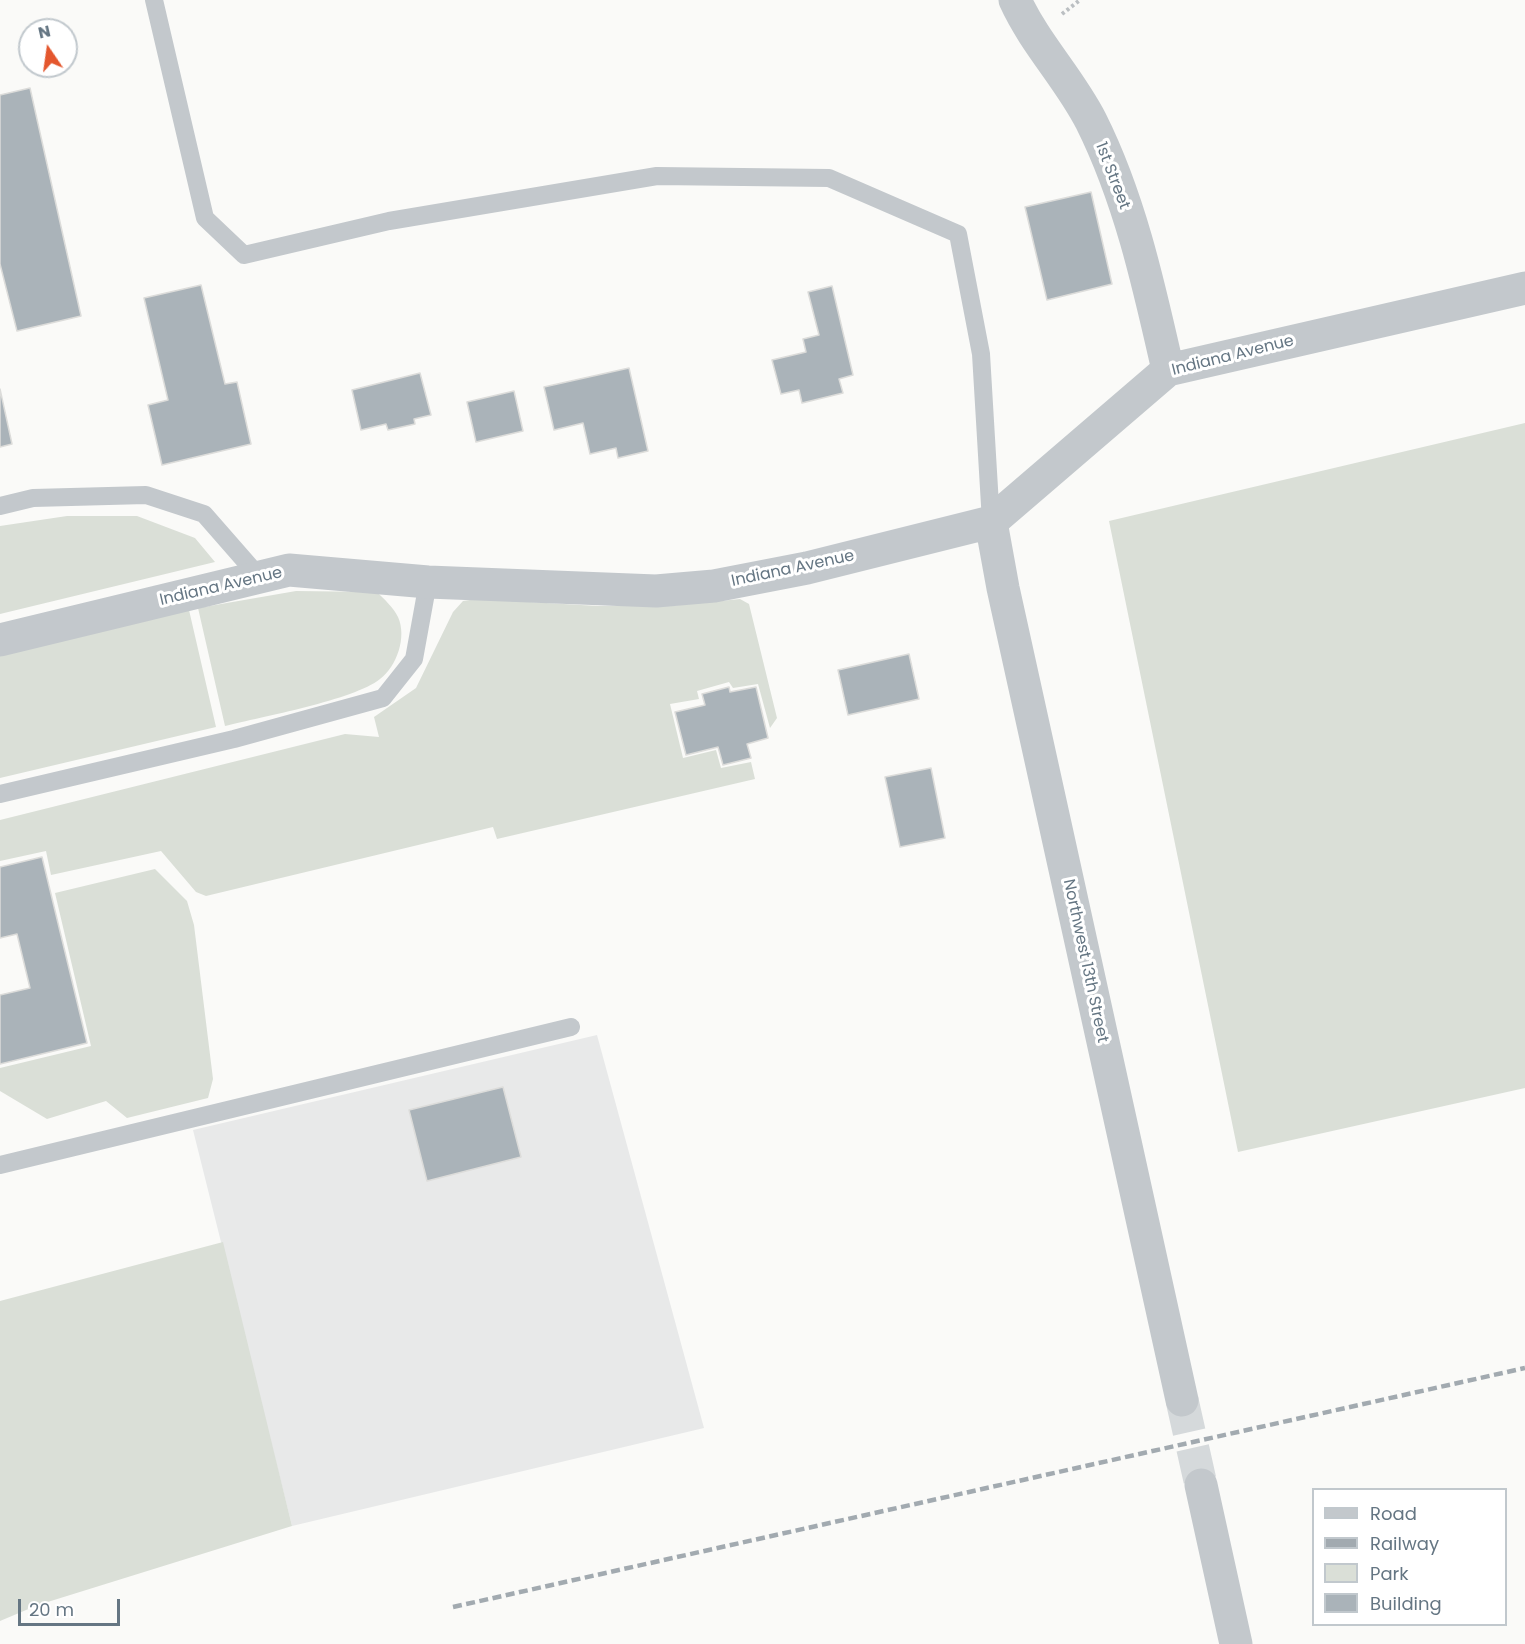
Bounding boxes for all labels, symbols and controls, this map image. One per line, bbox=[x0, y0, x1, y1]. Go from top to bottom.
north arrow bbox=[18, 18, 78, 78]
text: N bbox=[36, 19, 53, 44]
street label: 1st Street bbox=[1090, 140, 1134, 212]
street label: Indiana Avenue bbox=[1170, 332, 1296, 380]
street label: Indiana Avenue bbox=[730, 547, 856, 591]
street label: Indiana Avenue bbox=[158, 564, 284, 610]
street label: Northwest 13th Street bbox=[1058, 877, 1112, 1045]
legend bbox=[1312, 1488, 1507, 1626]
text: Road bbox=[1370, 1501, 1417, 1526]
text: Railway bbox=[1370, 1531, 1439, 1556]
text: Park bbox=[1370, 1561, 1409, 1586]
scale bar bbox=[21, 1587, 123, 1625]
text: Building bbox=[1370, 1591, 1442, 1616]
text: 20 m bbox=[29, 1597, 74, 1622]

